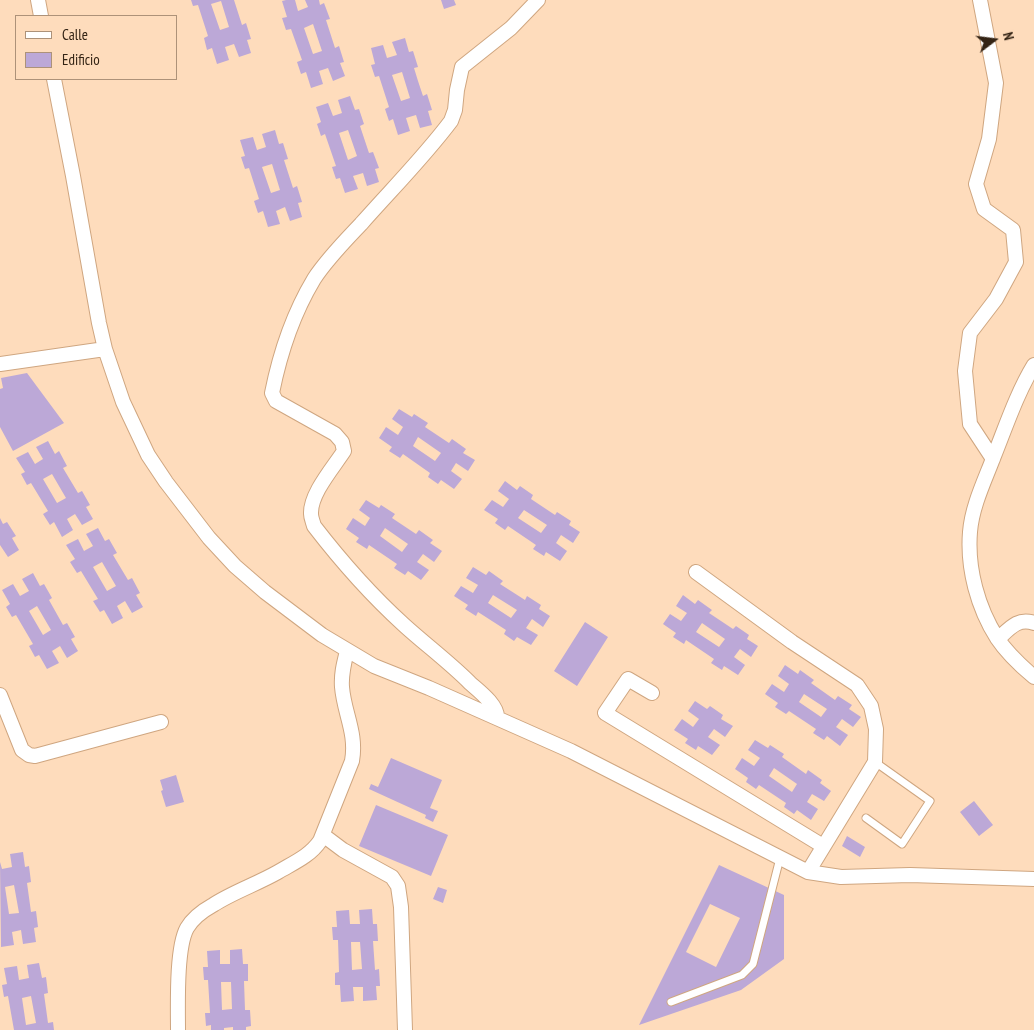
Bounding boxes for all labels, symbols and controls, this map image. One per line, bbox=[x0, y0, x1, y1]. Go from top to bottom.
legend bbox=[15, 15, 178, 80]
north arrow bbox=[969, 15, 1019, 65]
text: Calle bbox=[62, 25, 88, 44]
text: N bbox=[999, 30, 1018, 42]
text: Edificio bbox=[62, 50, 100, 69]

